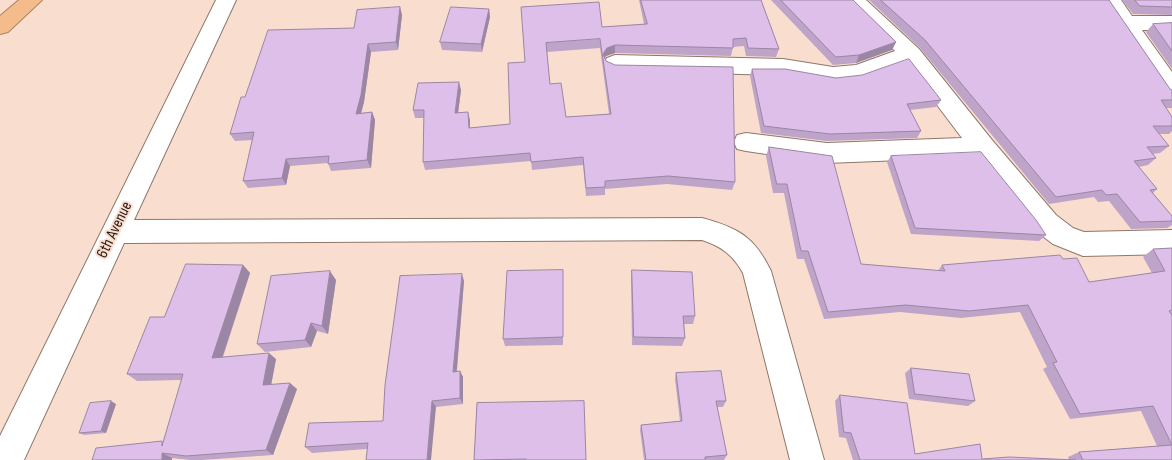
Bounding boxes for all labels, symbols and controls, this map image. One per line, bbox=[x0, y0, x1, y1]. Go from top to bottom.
street label: 6th Avenue bbox=[93, 199, 137, 261]

